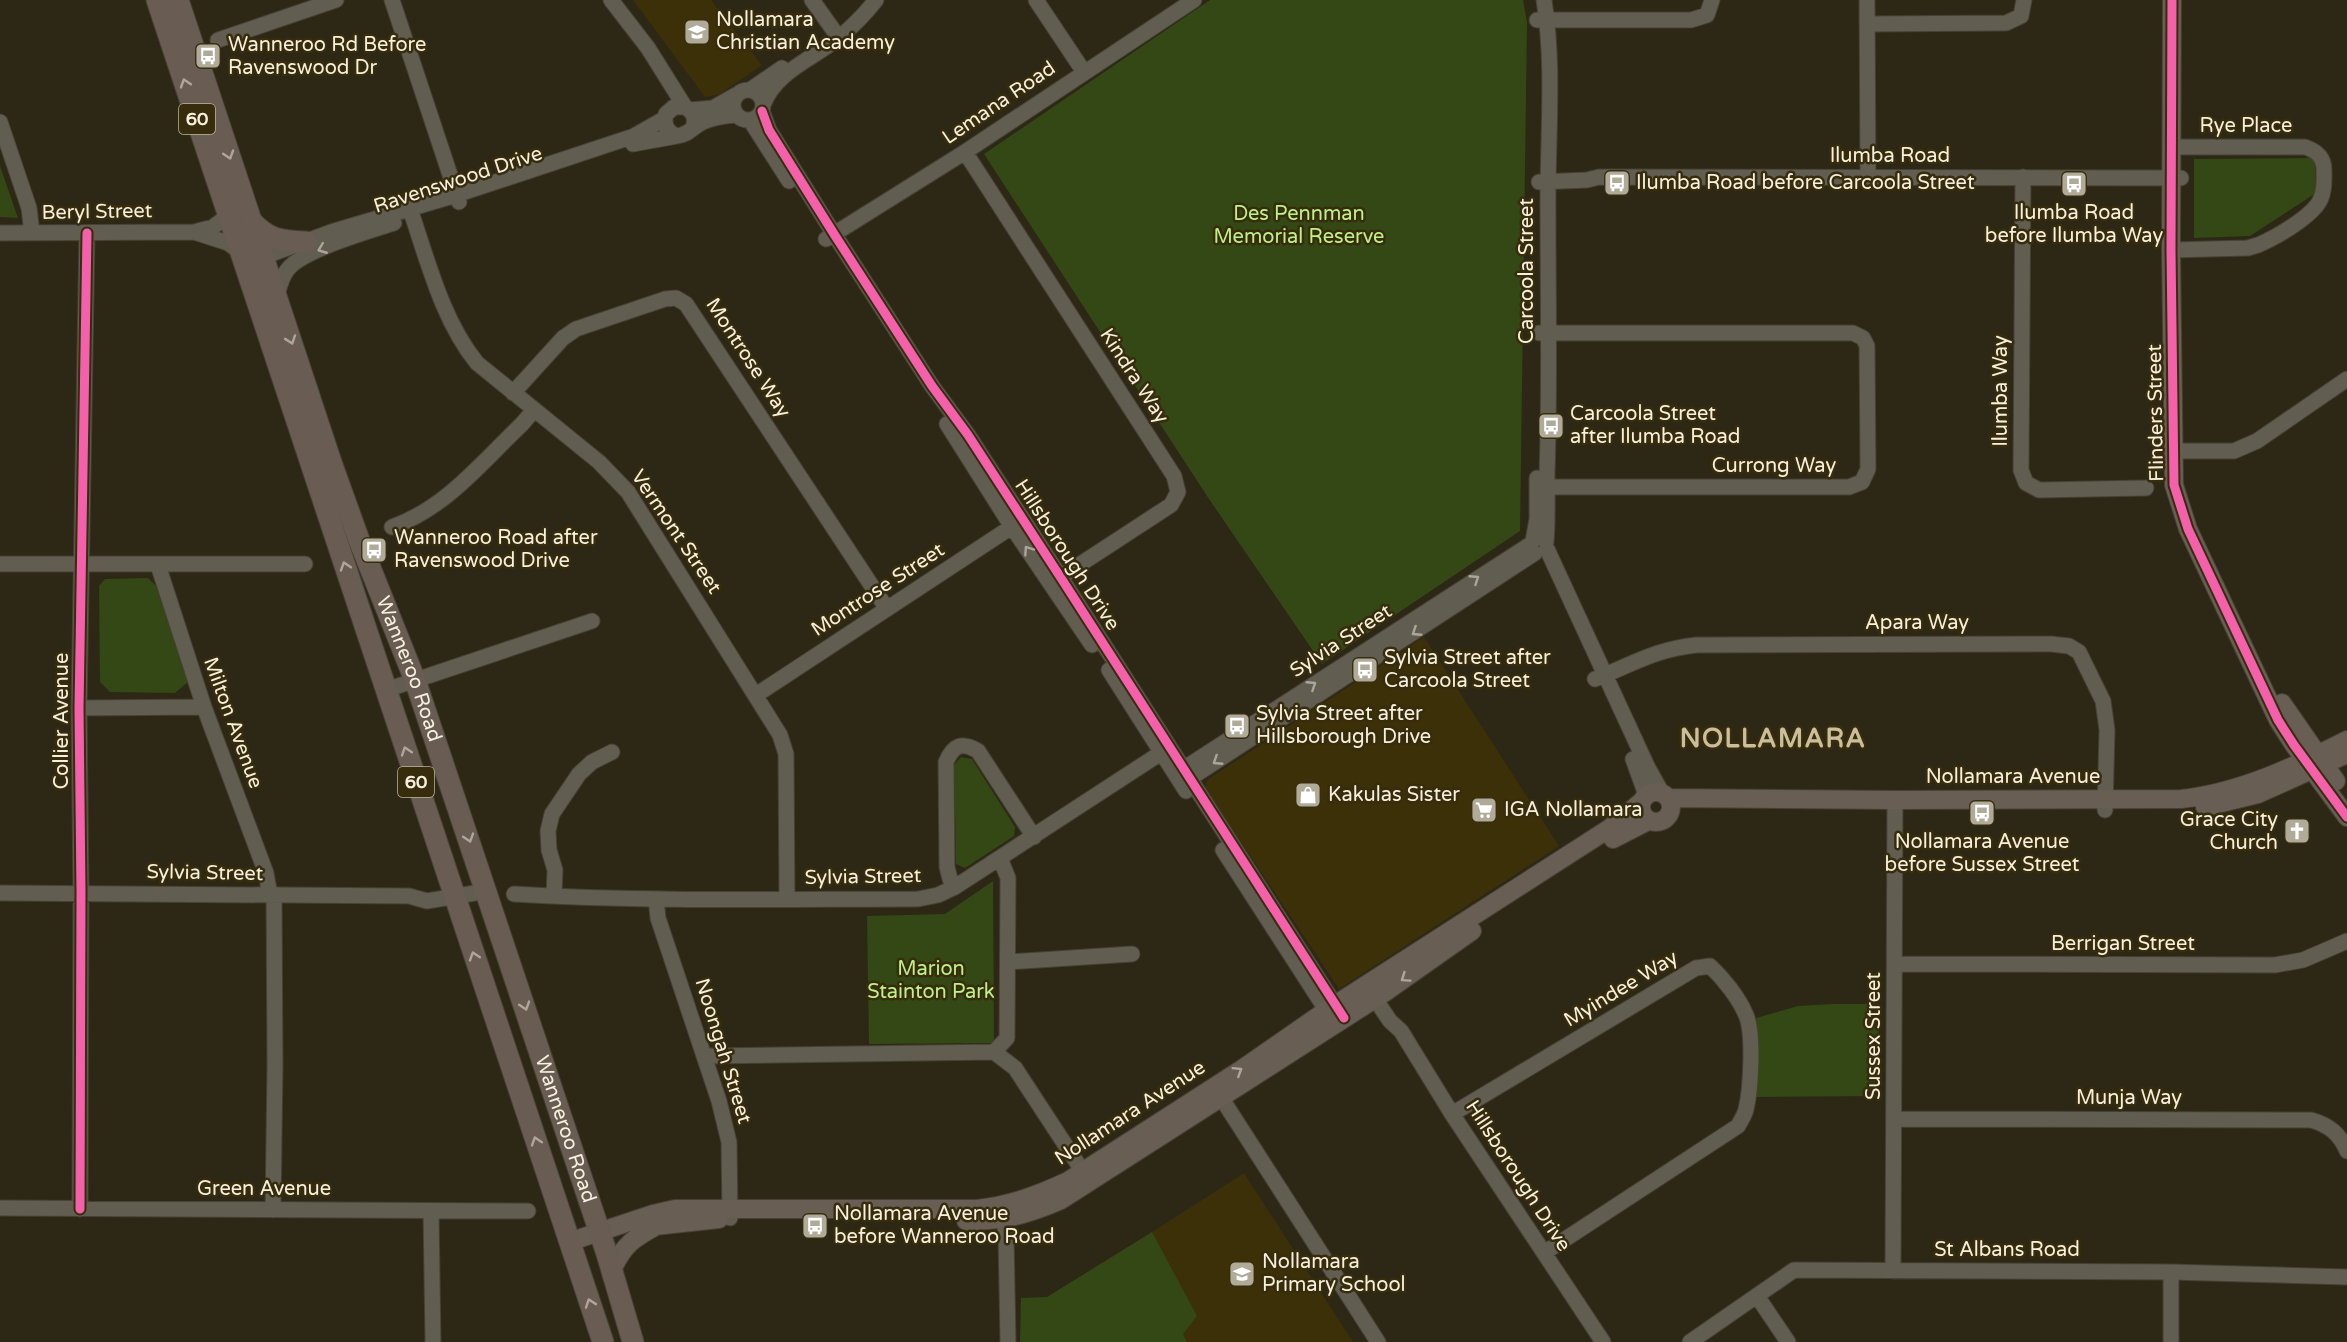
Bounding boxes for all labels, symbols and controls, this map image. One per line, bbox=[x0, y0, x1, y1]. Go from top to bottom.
place label: Nollamara Christian Academy bbox=[716, 8, 895, 55]
school or university icon: Nollamara Christian Academy bbox=[682, 17, 712, 47]
place label: Wanneroo Rd Before Ravenswood Dr bbox=[228, 33, 426, 80]
bus stop icon: Wanneroo Rd Before Ravenswood Dr bbox=[193, 41, 223, 71]
street label: Lemana Road bbox=[938, 56, 1060, 150]
one-way arrow bbox=[179, 78, 192, 88]
road number: 60 bbox=[179, 104, 215, 134]
street label: Rye Place bbox=[2200, 114, 2292, 138]
street label: Ravenswood Drive bbox=[371, 141, 545, 219]
street label: Ilumba Road bbox=[1830, 144, 1950, 168]
one-way arrow bbox=[221, 149, 234, 160]
bus stop icon: Ilumba Road before Carcoola Street bbox=[1602, 168, 1632, 198]
bus stop icon: Ilumba Road before Ilumba Way bbox=[2059, 169, 2089, 199]
place label: Ilumba Road before Carcoola Street bbox=[1636, 171, 1975, 195]
street label: Carcoola Street bbox=[1515, 198, 1539, 344]
street label: Beryl Street bbox=[41, 199, 153, 225]
place label: Ilumba Road before Ilumba Way bbox=[1985, 201, 2163, 248]
park label: Des Pennman Memorial Reserve bbox=[1214, 202, 1384, 249]
one-way arrow bbox=[318, 242, 329, 254]
street label: Montrose Way bbox=[700, 294, 796, 422]
street label: Kindra Way bbox=[1094, 324, 1174, 428]
one-way arrow bbox=[283, 334, 296, 345]
street label: Ilumba Way bbox=[1989, 335, 2013, 447]
street label: Flinders Street bbox=[2143, 344, 2169, 482]
place label: Carcoola Street after Ilumba Road bbox=[1570, 402, 1740, 449]
bus stop icon: Carcoola Street after Ilumba Road bbox=[1536, 411, 1566, 441]
street label: Currong Way bbox=[1712, 454, 1836, 478]
street label: Vermont Street bbox=[626, 466, 726, 599]
street label: Hillsborough Drive bbox=[1009, 475, 1125, 635]
place label: Wanneroo Road after Ravenswood Drive bbox=[394, 526, 598, 573]
bus stop icon: Wanneroo Road after Ravenswood Drive bbox=[359, 535, 389, 565]
street label: Montrose Street bbox=[807, 538, 949, 642]
one-way arrow bbox=[1024, 546, 1035, 557]
one-way arrow bbox=[339, 561, 352, 572]
one-way arrow bbox=[1469, 575, 1480, 586]
street label: Wanneroo Road bbox=[371, 593, 447, 745]
street label: Sylvia Street bbox=[1286, 599, 1397, 683]
street label: Apara Way bbox=[1865, 611, 1969, 635]
one-way arrow bbox=[1412, 625, 1422, 637]
place label: Sylvia Street after Carcoola Street bbox=[1384, 646, 1551, 693]
street label: Collier Avenue bbox=[50, 653, 74, 789]
street label: Milton Avenue bbox=[198, 654, 268, 792]
bus stop icon: Sylvia Street after Carcoola Street bbox=[1350, 655, 1380, 685]
one-way arrow bbox=[1305, 681, 1316, 692]
place label: Sylvia Street after Hillsborough Drive bbox=[1256, 702, 1431, 749]
bus stop icon: Sylvia Street after Hillsborough Drive bbox=[1222, 711, 1252, 741]
district label: NOLLAMARA bbox=[1680, 723, 1866, 754]
one-way arrow bbox=[401, 746, 413, 757]
one-way arrow bbox=[1213, 754, 1223, 766]
street label: Nollamara Avenue bbox=[1926, 765, 2100, 789]
road number: 60 bbox=[398, 767, 434, 797]
shop icon: Kakulas Sister bbox=[1293, 780, 1323, 810]
place label: Kakulas Sister bbox=[1328, 783, 1460, 807]
supermarket icon: IGA Nollamara bbox=[1469, 795, 1499, 825]
place label: IGA Nollamara bbox=[1504, 798, 1643, 822]
bus stop icon: Nollamara Avenue before Sussex Street bbox=[1967, 798, 1997, 828]
place label: Grace City Church bbox=[2180, 808, 2278, 855]
church icon: Grace City Church bbox=[2282, 816, 2312, 846]
place label: Nollamara Avenue before Sussex Street bbox=[1885, 830, 2080, 877]
one-way arrow bbox=[462, 832, 474, 843]
street label: Sylvia Street bbox=[147, 860, 264, 886]
street label: Sylvia Street bbox=[805, 864, 922, 890]
street label: Berrigan Street bbox=[2051, 932, 2195, 956]
street label: Myindee Way bbox=[1560, 945, 1683, 1032]
one-way arrow bbox=[469, 951, 482, 962]
park label: Marion Stainton Park bbox=[867, 957, 995, 1004]
one-way arrow bbox=[1400, 971, 1411, 982]
street label: Sussex Street bbox=[1862, 972, 1886, 1100]
street label: Noongah Street bbox=[689, 975, 757, 1127]
one-way arrow bbox=[518, 1000, 530, 1011]
street label: Wanneroo Road bbox=[530, 1053, 601, 1206]
street label: Nollamara Avenue bbox=[1050, 1055, 1210, 1171]
one-way arrow bbox=[1232, 1066, 1242, 1078]
street label: Munja Way bbox=[2076, 1086, 2182, 1110]
street label: Hillsborough Drive bbox=[1460, 1096, 1576, 1256]
one-way arrow bbox=[530, 1136, 543, 1147]
street label: Green Avenue bbox=[197, 1177, 331, 1201]
place label: Nollamara Avenue before Wanneroo Road bbox=[834, 1202, 1055, 1249]
bus stop icon: Nollamara Avenue before Wanneroo Road bbox=[800, 1211, 830, 1241]
street label: St Albans Road bbox=[1934, 1238, 2080, 1262]
place label: Nollamara Primary School bbox=[1262, 1250, 1406, 1297]
school or university icon: Nollamara Primary School bbox=[1227, 1259, 1257, 1289]
one-way arrow bbox=[585, 1298, 597, 1309]

